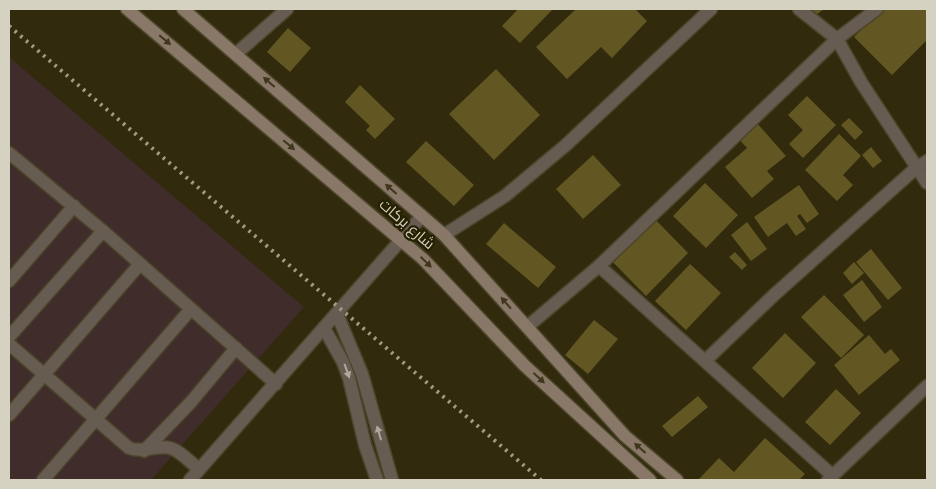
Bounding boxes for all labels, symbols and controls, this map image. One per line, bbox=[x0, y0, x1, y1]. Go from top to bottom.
one-way arrow bbox=[158, 34, 171, 45]
one-way arrow bbox=[263, 76, 275, 88]
one-way arrow bbox=[282, 139, 295, 150]
one-way arrow bbox=[385, 184, 397, 195]
street label: شارع بركات bbox=[374, 194, 439, 254]
one-way arrow bbox=[419, 256, 431, 268]
one-way arrow bbox=[501, 297, 512, 310]
one-way arrow bbox=[344, 364, 351, 379]
one-way arrow bbox=[532, 372, 544, 384]
one-way arrow bbox=[375, 426, 383, 441]
one-way arrow bbox=[634, 443, 647, 454]

